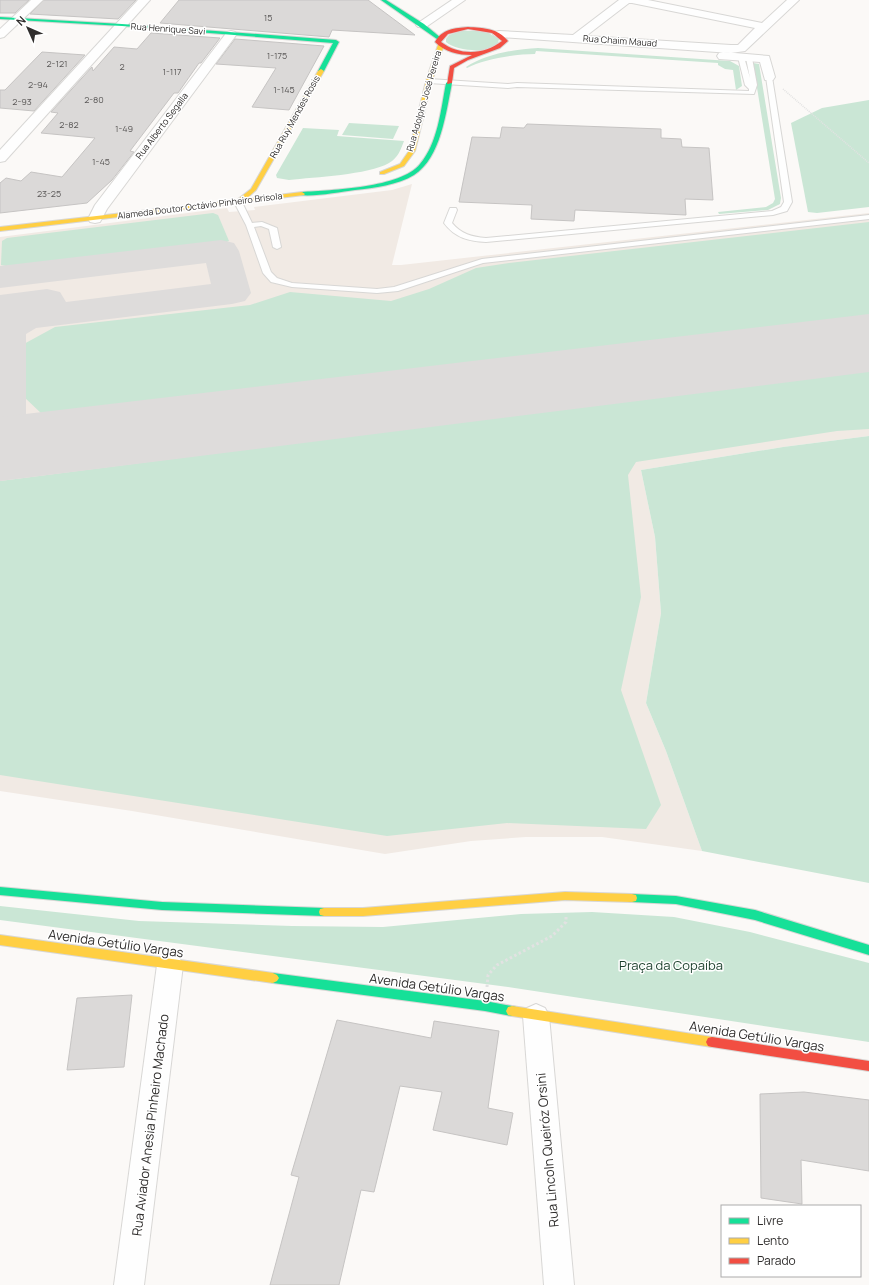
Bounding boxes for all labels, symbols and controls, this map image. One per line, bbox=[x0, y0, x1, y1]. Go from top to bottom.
north arrow bbox=[8, 8, 48, 48]
house number: 15 bbox=[264, 11, 272, 24]
text: N bbox=[12, 12, 29, 29]
street label: Rua Henrique Savi bbox=[130, 19, 206, 38]
street label: Rua Chaim Mauad bbox=[582, 31, 658, 50]
house number: 1-175 bbox=[267, 49, 287, 62]
street label: Rua Adolpho José Pereira bbox=[403, 49, 444, 153]
house number: 2-121 bbox=[46, 57, 68, 70]
house number: 2 bbox=[119, 60, 125, 73]
house number: 1-117 bbox=[163, 65, 182, 78]
street label: Rua Ruy Mendes Rosis bbox=[266, 73, 323, 161]
house number: 2-94 bbox=[28, 78, 48, 91]
house number: 1-145 bbox=[273, 83, 295, 96]
street label: Rua Alberto Segalla bbox=[132, 90, 191, 162]
house number: 2-80 bbox=[84, 93, 104, 106]
house number: 2-93 bbox=[12, 95, 32, 108]
house number: 2-82 bbox=[59, 118, 79, 131]
house number: 1-49 bbox=[115, 122, 133, 135]
house number: 1-45 bbox=[92, 155, 110, 168]
house number: 23-25 bbox=[37, 187, 61, 200]
street label: Alameda Doutor Octávio Pinheiro Brisola bbox=[117, 189, 283, 222]
street label: Avenida Getúlio Vargas bbox=[47, 925, 185, 961]
park label: Praça da Copaíba bbox=[619, 956, 723, 974]
street label: Avenida Getúlio Vargas bbox=[368, 969, 506, 1005]
street label: Rua Aviador Anesia Pinheiro Machado bbox=[127, 1013, 173, 1237]
street label: Avenida Getúlio Vargas bbox=[688, 1016, 826, 1056]
street label: Rua Lincoln Queiróz Orsini bbox=[531, 1072, 563, 1228]
legend bbox=[721, 1205, 861, 1277]
text: Livre bbox=[757, 1212, 783, 1229]
text: Lento bbox=[757, 1232, 789, 1249]
text: Parado bbox=[757, 1252, 796, 1269]

